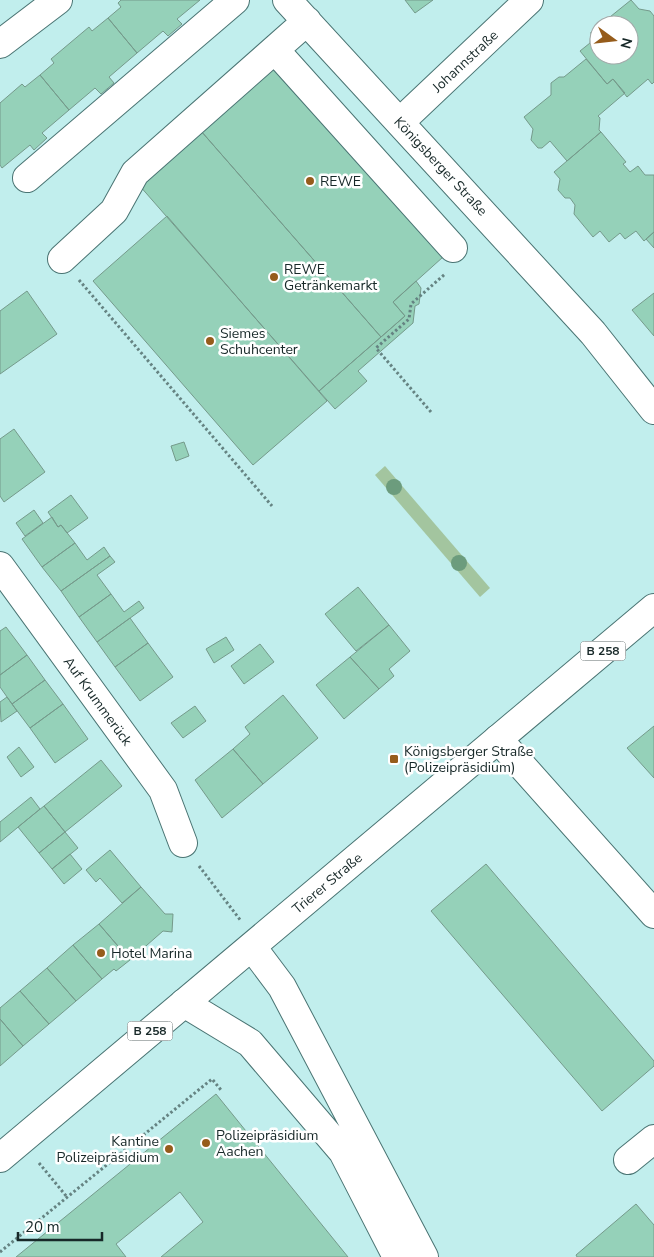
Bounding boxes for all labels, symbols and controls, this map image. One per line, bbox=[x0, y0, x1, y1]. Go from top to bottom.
north arrow bbox=[589, 15, 639, 65]
street label: Johannstraße bbox=[428, 26, 502, 98]
text: N bbox=[616, 36, 637, 51]
street label: Königsberger Straße bbox=[390, 113, 492, 220]
place label: REWE bbox=[320, 172, 361, 191]
marker: REWE bbox=[304, 175, 316, 187]
place label: REWE Getränkemarkt bbox=[284, 260, 377, 295]
marker: REWE Getränkemarkt bbox=[268, 271, 280, 283]
place label: Siemes Schuhcenter bbox=[220, 324, 298, 359]
marker: Siemes Schuhcenter bbox=[204, 335, 216, 347]
road number: B 258 bbox=[580, 641, 626, 660]
street label: Auf Krummerück bbox=[59, 653, 137, 750]
place label: Königsberger Straße (Polizeipräsidium) bbox=[404, 742, 533, 777]
marker: Königsberger Straße (Polizeipräsidium) bbox=[388, 753, 400, 765]
street label: Trierer Straße bbox=[288, 848, 366, 918]
place label: Hotel Marina bbox=[111, 944, 192, 963]
marker: Hotel Marina bbox=[95, 947, 107, 959]
road number: B 258 bbox=[128, 1021, 172, 1040]
place label: Polizeipräsidium Aachen bbox=[216, 1126, 319, 1161]
place label: Kantine Polizeipräsidium bbox=[56, 1132, 159, 1167]
marker: Polizeipräsidium Aachen bbox=[200, 1137, 212, 1149]
marker: Kantine Polizeipräsidium bbox=[163, 1143, 175, 1155]
scale bar bbox=[18, 1210, 101, 1242]
text: 20 m bbox=[25, 1217, 60, 1237]

